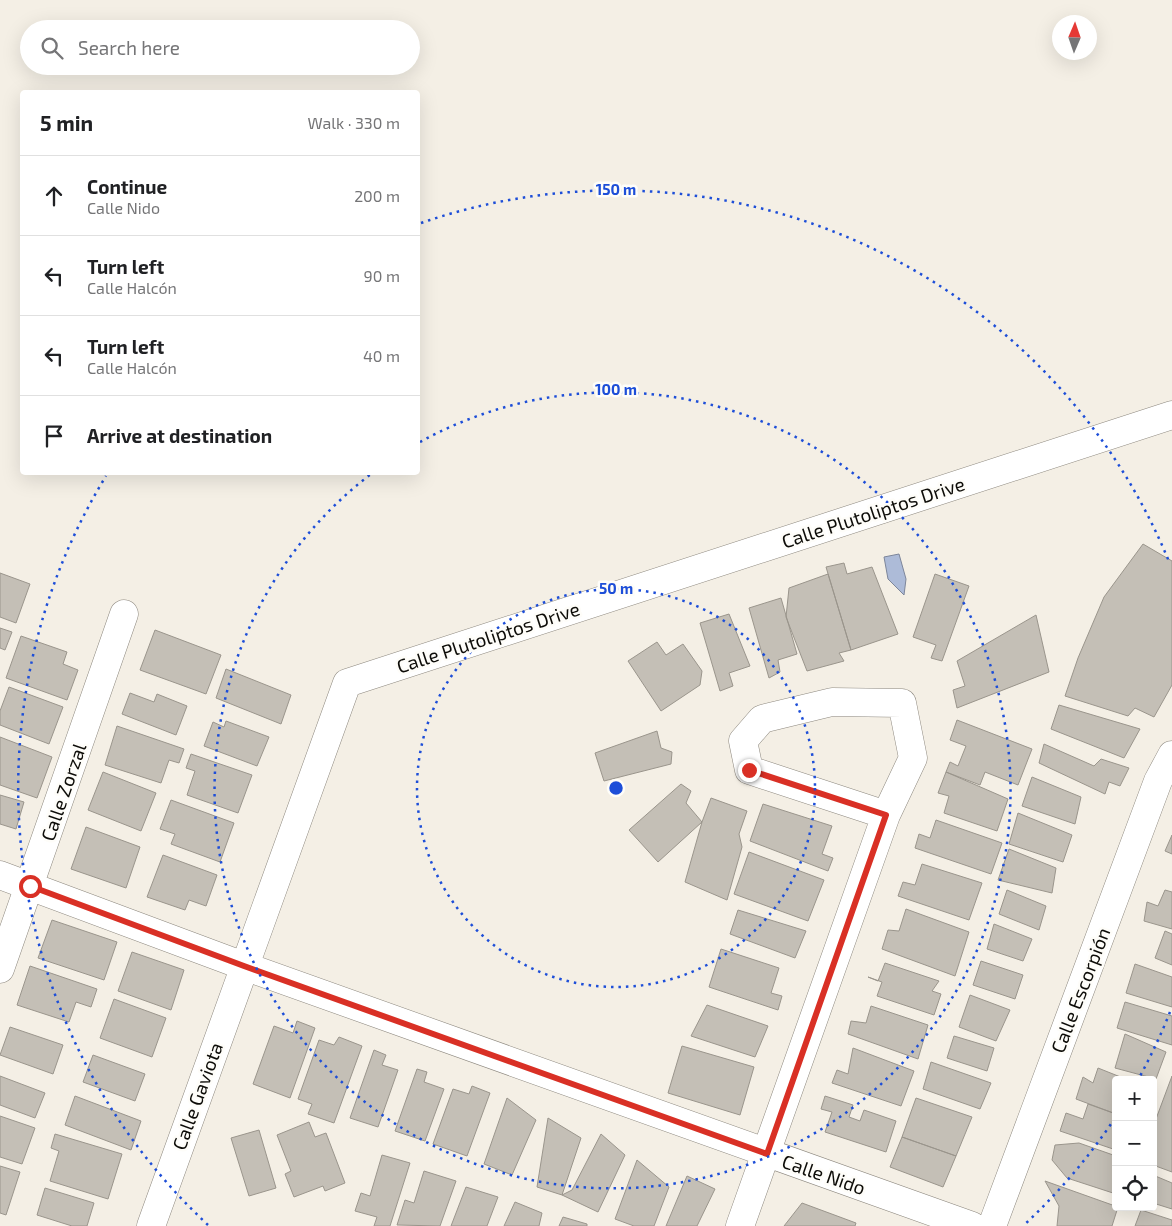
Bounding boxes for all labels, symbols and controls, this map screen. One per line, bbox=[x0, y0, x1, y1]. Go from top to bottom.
north arrow bbox=[1052, 15, 1097, 60]
search box bbox=[20, 20, 420, 75]
icon: search bbox=[38, 34, 66, 62]
text: Search here bbox=[78, 36, 180, 59]
text: 5 min bbox=[40, 110, 93, 135]
text: Walk · 330 m bbox=[308, 113, 400, 132]
text: Continue bbox=[87, 175, 167, 198]
text: 150 m bbox=[596, 180, 636, 198]
icon: ahead bbox=[40, 182, 68, 210]
text: 200 m bbox=[354, 186, 400, 205]
text: Calle Nido bbox=[87, 198, 160, 217]
text: Turn left bbox=[87, 255, 164, 278]
icon: left bbox=[40, 262, 68, 290]
text: 90 m bbox=[364, 266, 400, 285]
text: Calle Halcón bbox=[87, 278, 177, 297]
text: Turn left bbox=[87, 335, 164, 358]
icon: left bbox=[40, 342, 68, 370]
text: 40 m bbox=[363, 346, 400, 365]
text: Calle Halcón bbox=[87, 358, 177, 377]
text: 100 m bbox=[595, 380, 637, 398]
icon: arrive bbox=[40, 422, 68, 450]
text: Arrive at destination bbox=[87, 424, 272, 447]
street label: Calle Plutoliptos Drive bbox=[779, 472, 967, 552]
text: 50 m bbox=[599, 579, 633, 597]
street label: Calle Plutoliptos Drive bbox=[394, 597, 582, 677]
street label: Calle Zorzal bbox=[36, 740, 91, 844]
route end bbox=[738, 759, 761, 782]
centre of rings bbox=[607, 779, 625, 797]
route start bbox=[19, 875, 42, 898]
street label: Calle Escorpión bbox=[1046, 924, 1114, 1056]
street label: Calle Gaviota bbox=[167, 1039, 227, 1153]
map controls bbox=[1112, 1076, 1157, 1211]
button: + bbox=[1112, 1076, 1157, 1121]
button: − bbox=[1112, 1121, 1157, 1166]
street label: Calle Nido bbox=[779, 1149, 869, 1199]
button: locate bbox=[1112, 1166, 1157, 1211]

